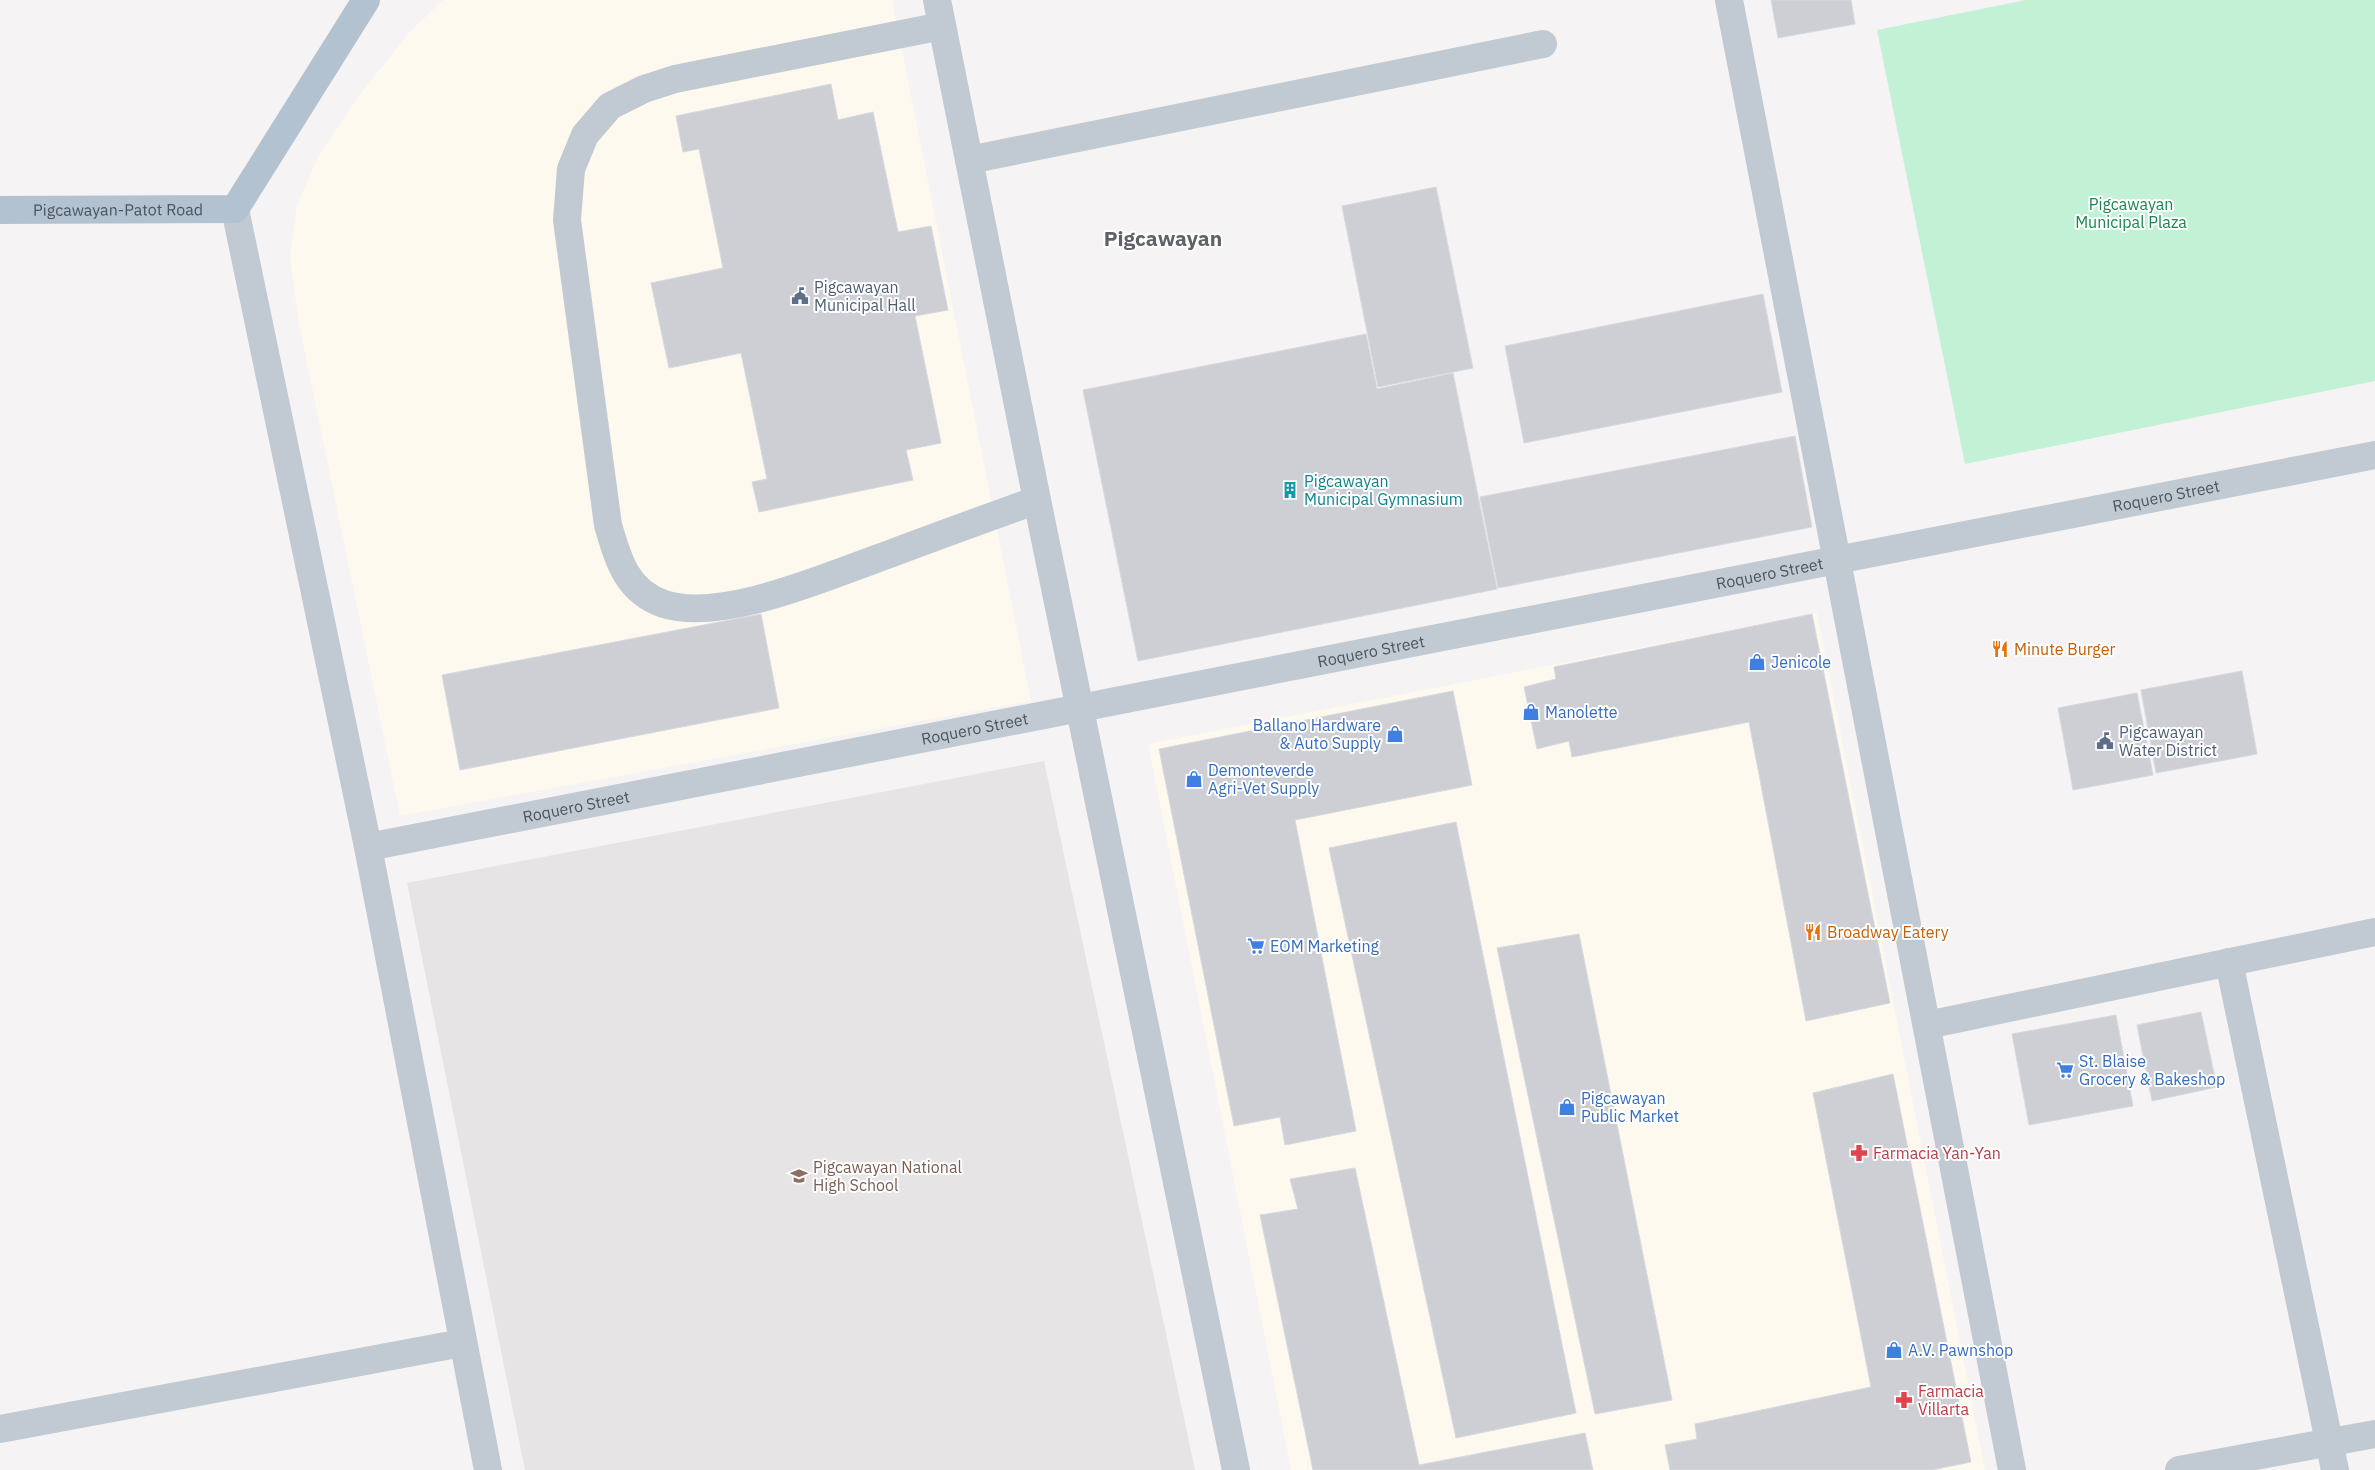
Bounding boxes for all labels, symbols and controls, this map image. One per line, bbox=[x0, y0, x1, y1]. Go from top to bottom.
park label: Pigcawayan Municipal Plaza bbox=[2075, 194, 2187, 232]
street label: Pigcawayan-Patot Road bbox=[33, 199, 203, 220]
district label: Pigcawayan bbox=[1104, 224, 1222, 252]
place label: Pigcawayan Municipal Hall bbox=[814, 277, 916, 315]
public building icon: Pigcawayan Municipal Hall bbox=[790, 286, 810, 306]
place label: Pigcawayan Municipal Gymnasium bbox=[1304, 471, 1463, 509]
street label: Roquero Street bbox=[2111, 476, 2221, 516]
building icon: Pigcawayan Municipal Gymnasium bbox=[1280, 480, 1300, 500]
street label: Roquero Street bbox=[1714, 553, 1825, 593]
street label: Roquero Street bbox=[1316, 631, 1426, 671]
restaurant icon: Minute Burger bbox=[1990, 639, 2010, 659]
place label: Minute Burger bbox=[2014, 639, 2115, 659]
shop icon: Jenicole bbox=[1747, 652, 1767, 672]
place label: Jenicole bbox=[1771, 652, 1831, 672]
shop icon: Manolette bbox=[1521, 702, 1541, 722]
place label: Manolette bbox=[1545, 702, 1618, 722]
street label: Roquero Street bbox=[919, 708, 1030, 749]
place label: Ballano Hardware & Auto Supply bbox=[1253, 715, 1381, 753]
place label: Pigcawayan Water District bbox=[2119, 722, 2217, 760]
shop icon: Ballano Hardware & Auto Supply bbox=[1385, 724, 1405, 744]
public building icon: Pigcawayan Water District bbox=[2095, 731, 2115, 751]
place label: Demonteverde Agri-Vet Supply bbox=[1208, 760, 1319, 798]
shop icon: Demonteverde Agri-Vet Supply bbox=[1184, 769, 1204, 789]
street label: Roquero Street bbox=[521, 786, 631, 827]
restaurant icon: Broadway Eatery bbox=[1803, 922, 1823, 942]
place label: Broadway Eatery bbox=[1827, 922, 1949, 942]
supermarket icon: EOM Marketing bbox=[1246, 936, 1266, 956]
place label: EOM Marketing bbox=[1270, 936, 1379, 956]
place label: St. Blaise Grocery & Bakeshop bbox=[2079, 1051, 2225, 1089]
supermarket icon: St. Blaise Grocery & Bakeshop bbox=[2055, 1060, 2075, 1080]
place label: Pigcawayan Public Market bbox=[1581, 1088, 1679, 1126]
shop icon: Pigcawayan Public Market bbox=[1557, 1097, 1577, 1117]
pharmacy icon: Farmacia Yan-Yan bbox=[1849, 1143, 1869, 1163]
place label: Farmacia Yan-Yan bbox=[1873, 1143, 2001, 1163]
place label: Pigcawayan National High School bbox=[813, 1157, 962, 1195]
school or university icon: Pigcawayan National High School bbox=[789, 1166, 809, 1186]
shop icon: A.V. Pawnshop bbox=[1884, 1340, 1904, 1360]
place label: A.V. Pawnshop bbox=[1908, 1340, 2013, 1360]
place label: Farmacia Villarta bbox=[1918, 1381, 1984, 1419]
pharmacy icon: Farmacia Villarta bbox=[1894, 1390, 1914, 1410]

